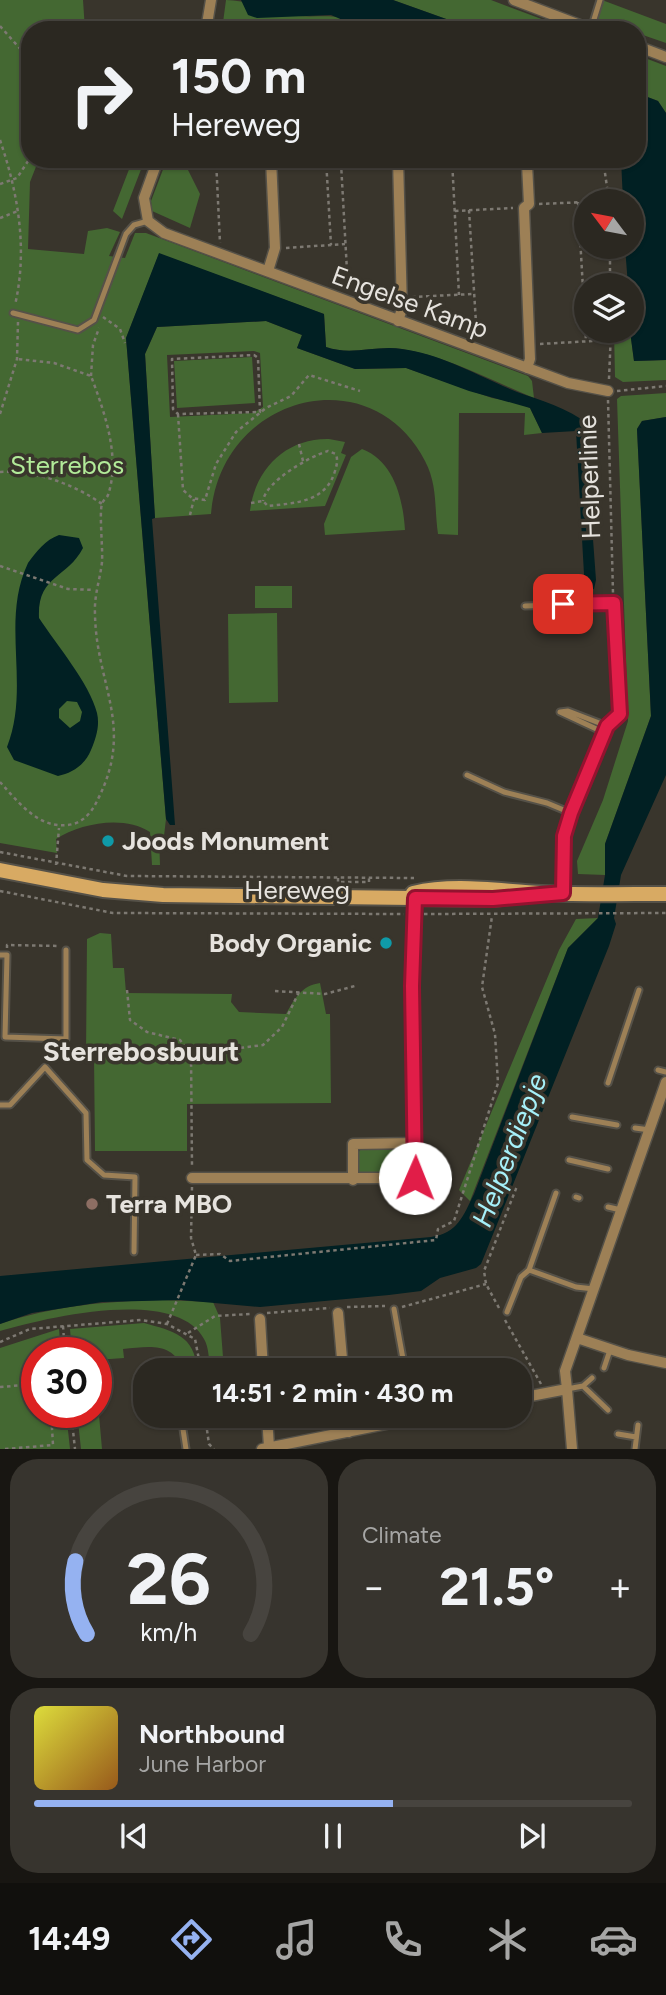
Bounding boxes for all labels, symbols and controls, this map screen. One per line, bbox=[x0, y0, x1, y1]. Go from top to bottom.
text: 150 m bbox=[171, 46, 306, 105]
icon: right bbox=[56, 49, 147, 140]
text: Hereweg bbox=[171, 106, 301, 144]
north arrow bbox=[574, 189, 644, 259]
map controls bbox=[574, 189, 644, 343]
street label: Engelse Kamp bbox=[327, 259, 493, 345]
button: layers bbox=[574, 273, 644, 343]
street label: Helperlinie bbox=[571, 414, 607, 540]
park label: Sterrebos bbox=[10, 449, 124, 481]
pin bbox=[533, 574, 593, 634]
icon: arrive bbox=[544, 585, 582, 623]
place label: Joods Monument bbox=[122, 825, 330, 857]
marker: Joods Monument bbox=[100, 833, 116, 849]
street label: Hereweg bbox=[244, 874, 350, 906]
place label: Body Organic bbox=[209, 927, 372, 959]
marker: Body Organic bbox=[378, 935, 394, 951]
district label: Sterrebosbuurt bbox=[43, 1034, 239, 1068]
water label: Helperdiepje bbox=[464, 1069, 554, 1231]
position arrow bbox=[378, 1141, 452, 1215]
place label: Terra MBO bbox=[106, 1188, 232, 1220]
marker: Terra MBO bbox=[84, 1196, 100, 1212]
speed limit sign: 30 bbox=[21, 1337, 112, 1428]
text: 14:51 · 2 min · 430 m bbox=[212, 1377, 453, 1409]
text: Climate bbox=[362, 1521, 441, 1549]
text: 26 bbox=[127, 1536, 211, 1623]
text: 21.5° bbox=[440, 1556, 554, 1618]
text: − bbox=[362, 1564, 386, 1610]
text: + bbox=[608, 1564, 632, 1610]
text: km/h bbox=[140, 1617, 198, 1647]
text: Northbound bbox=[139, 1718, 285, 1750]
text: June Harbor bbox=[139, 1750, 266, 1778]
icon: previous bbox=[115, 1817, 153, 1855]
icon: pause bbox=[314, 1817, 352, 1855]
icon: next bbox=[513, 1817, 551, 1855]
icon: directions bbox=[167, 1915, 216, 1964]
icon: music bbox=[272, 1915, 321, 1964]
icon: phone bbox=[378, 1915, 427, 1964]
icon: climate bbox=[483, 1915, 532, 1964]
icon: car bbox=[589, 1915, 638, 1964]
text: 14:49 bbox=[28, 1920, 110, 1958]

